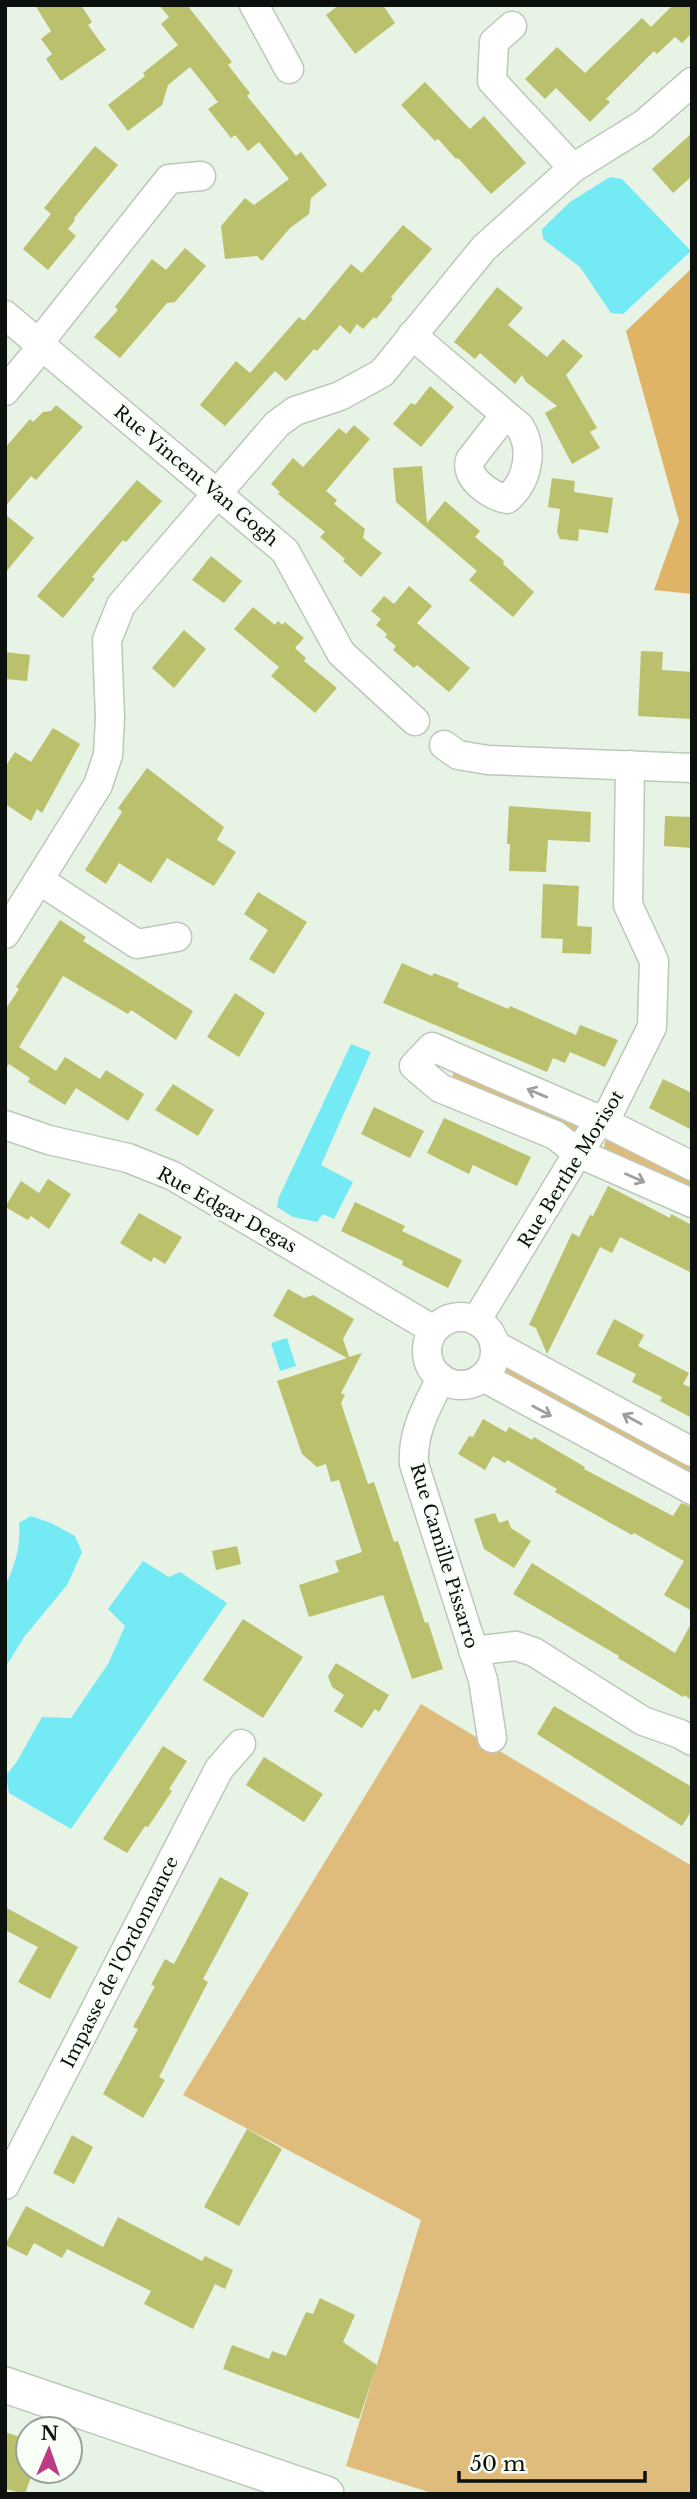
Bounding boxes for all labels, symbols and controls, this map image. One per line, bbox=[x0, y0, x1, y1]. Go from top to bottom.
street label: Rue Vincent Van Gogh bbox=[109, 401, 283, 551]
one-way arrow bbox=[527, 1085, 549, 1098]
street label: Rue Berthe Morisot bbox=[514, 1086, 629, 1252]
street label: Rue Edgar Degas bbox=[153, 1163, 301, 1257]
one-way arrow bbox=[624, 1172, 645, 1185]
one-way arrow bbox=[531, 1404, 552, 1418]
one-way arrow bbox=[622, 1412, 643, 1425]
street label: Rue Camille Pissarro bbox=[405, 1461, 483, 1651]
street label: Impasse de l'Ordonnance bbox=[57, 1853, 183, 2071]
north arrow bbox=[14, 2415, 84, 2485]
text: N bbox=[40, 2422, 59, 2445]
scale bar bbox=[459, 2440, 644, 2484]
text: 50 m bbox=[470, 2451, 526, 2477]

